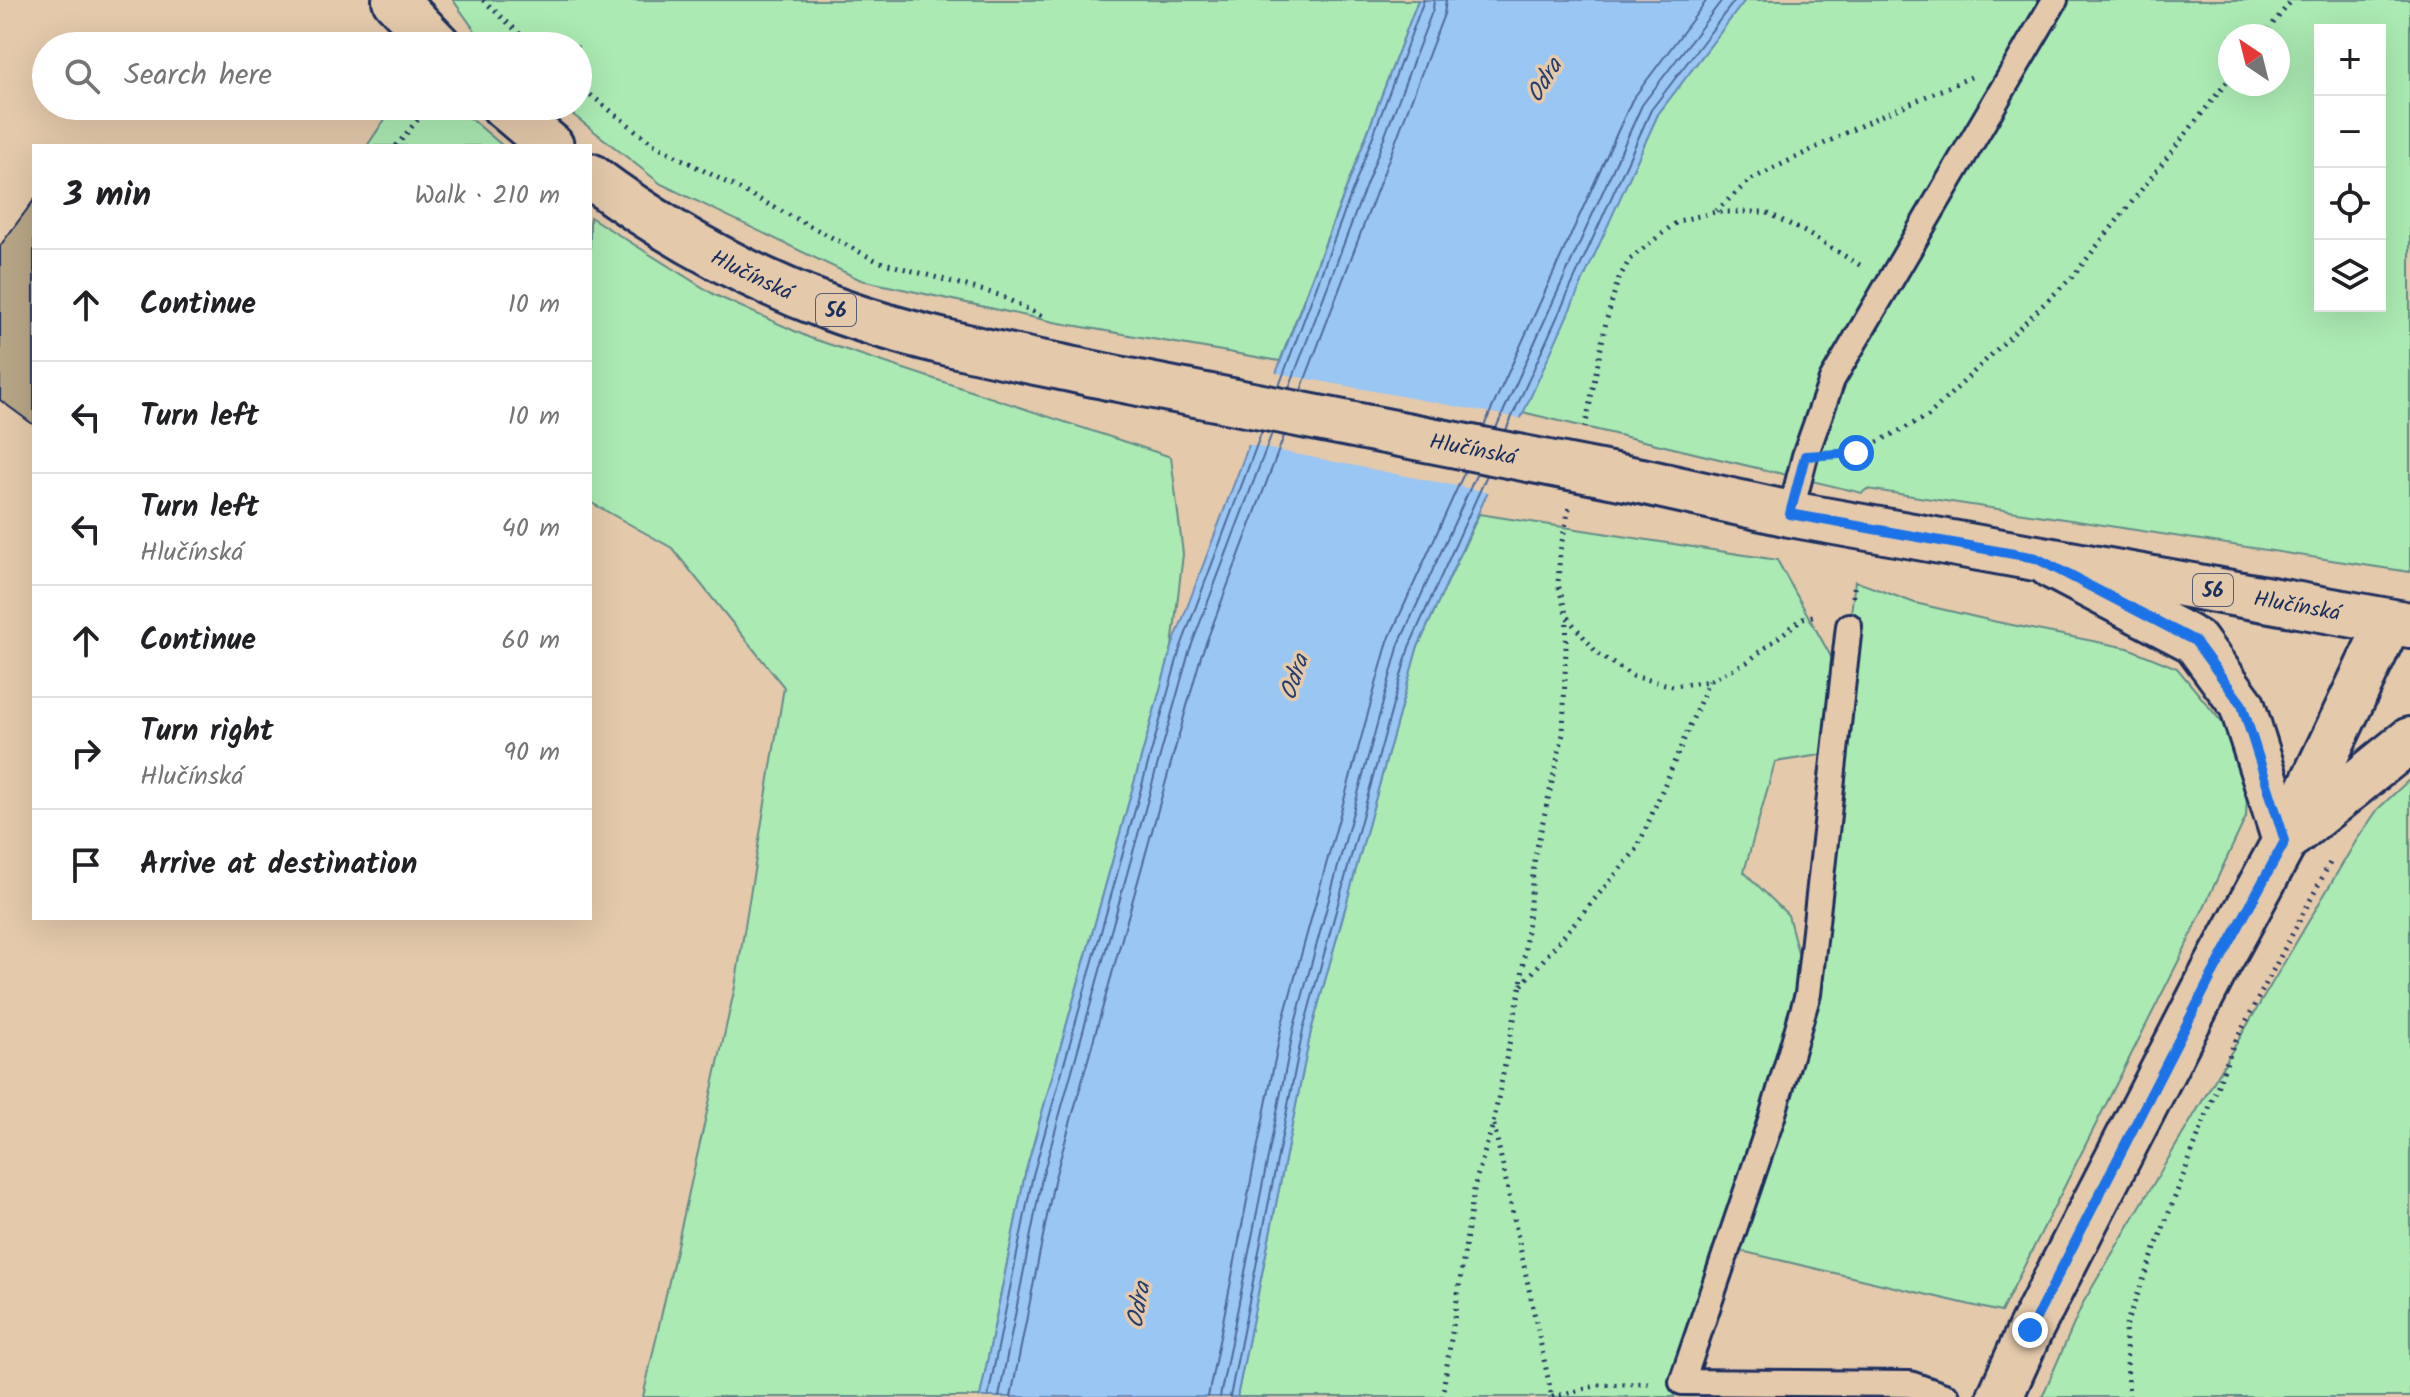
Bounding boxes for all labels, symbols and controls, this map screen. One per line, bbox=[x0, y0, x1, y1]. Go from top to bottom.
north arrow bbox=[2218, 24, 2290, 96]
map controls bbox=[2314, 24, 2386, 312]
button: + bbox=[2314, 24, 2386, 96]
search box bbox=[32, 32, 592, 120]
water label: Odra bbox=[1517, 50, 1575, 110]
text: Search here bbox=[124, 52, 272, 100]
icon: search bbox=[60, 54, 104, 98]
button: − bbox=[2314, 96, 2386, 168]
button: locate bbox=[2314, 168, 2386, 240]
text: 3 min bbox=[64, 169, 151, 223]
text: Walk · 210 m bbox=[415, 175, 560, 217]
button: layers bbox=[2314, 240, 2386, 312]
street label: Hlučínská bbox=[704, 241, 800, 312]
text: Continue bbox=[140, 281, 256, 329]
icon: ahead bbox=[64, 283, 108, 327]
text: 10 m bbox=[508, 284, 560, 326]
road number: 56 bbox=[816, 294, 856, 326]
text: Turn left bbox=[140, 393, 259, 441]
icon: left bbox=[64, 395, 108, 439]
text: 10 m bbox=[508, 396, 560, 438]
street label: Hlučínská bbox=[1426, 425, 1522, 477]
route start bbox=[1838, 435, 1874, 471]
text: Turn left bbox=[140, 484, 259, 532]
icon: left bbox=[64, 507, 108, 551]
text: 40 m bbox=[502, 508, 560, 550]
text: Hlučínská bbox=[140, 532, 244, 574]
road number: 56 bbox=[2193, 574, 2233, 606]
street label: Hlučínská bbox=[2251, 582, 2346, 633]
text: Continue bbox=[140, 617, 256, 665]
icon: ahead bbox=[64, 619, 108, 663]
text: 60 m bbox=[501, 620, 560, 662]
water label: Odra bbox=[1270, 648, 1322, 705]
text: Turn right bbox=[140, 708, 273, 756]
icon: right bbox=[64, 731, 108, 775]
text: 90 m bbox=[503, 732, 560, 774]
text: Hlučínská bbox=[140, 756, 244, 798]
text: Arrive at destination bbox=[140, 841, 417, 889]
icon: arrive bbox=[64, 843, 108, 887]
water label: Odra bbox=[1116, 1278, 1163, 1331]
route end bbox=[2012, 1312, 2048, 1348]

